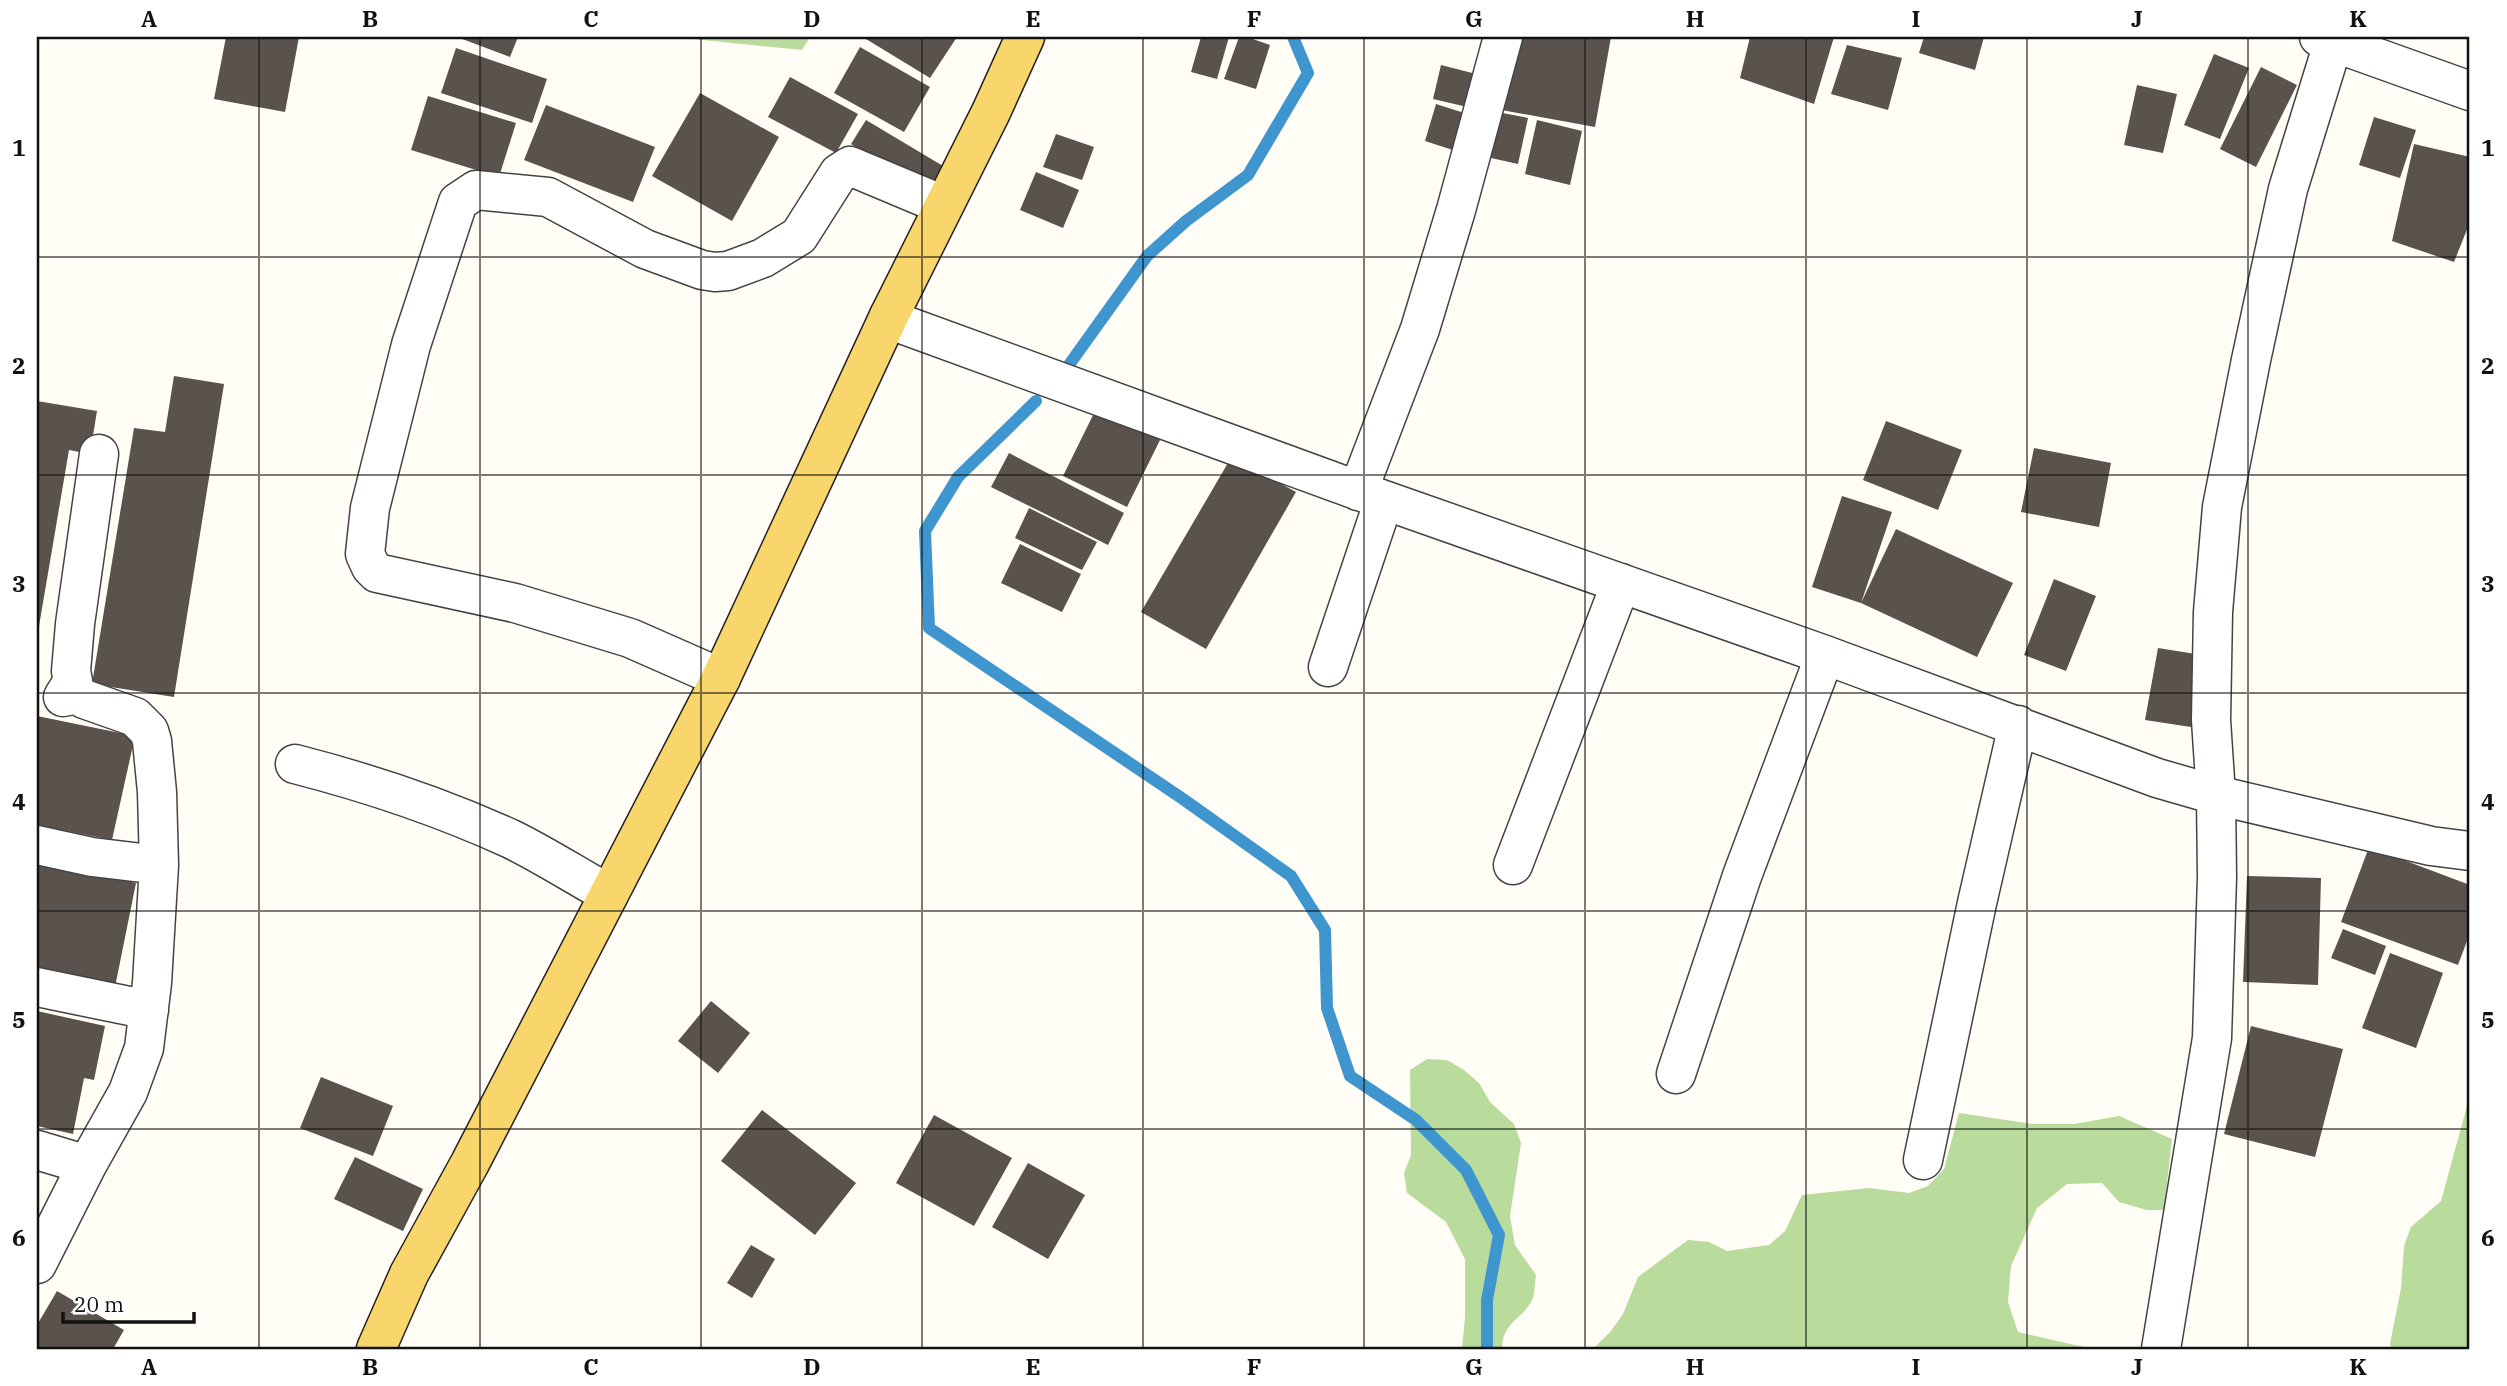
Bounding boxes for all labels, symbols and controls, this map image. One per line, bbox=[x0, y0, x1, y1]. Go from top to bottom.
text: A bbox=[141, 3, 157, 33]
text: B bbox=[362, 3, 378, 33]
text: C bbox=[583, 3, 599, 33]
text: D bbox=[803, 3, 821, 33]
text: E bbox=[1025, 3, 1041, 33]
text: F bbox=[1247, 3, 1261, 33]
text: G bbox=[1465, 3, 1483, 33]
text: H bbox=[1686, 3, 1704, 33]
text: I bbox=[1912, 3, 1920, 33]
text: J bbox=[2131, 3, 2143, 33]
text: K bbox=[2349, 3, 2367, 33]
text: 1 bbox=[12, 132, 26, 162]
text: 1 bbox=[2481, 132, 2495, 162]
text: 2 bbox=[12, 350, 26, 380]
text: 2 bbox=[2481, 350, 2495, 380]
text: 3 bbox=[12, 568, 26, 598]
text: 3 bbox=[2481, 568, 2495, 598]
text: 4 bbox=[12, 786, 26, 816]
text: 4 bbox=[2481, 786, 2495, 816]
text: 5 bbox=[12, 1004, 26, 1034]
text: 5 bbox=[2481, 1004, 2495, 1034]
text: 6 bbox=[12, 1222, 26, 1252]
text: 6 bbox=[2481, 1222, 2495, 1252]
scale bar bbox=[63, 1281, 194, 1325]
text: 20 m bbox=[74, 1290, 124, 1318]
text: A bbox=[141, 1351, 157, 1381]
text: B bbox=[362, 1351, 378, 1381]
text: C bbox=[583, 1351, 599, 1381]
text: D bbox=[803, 1351, 821, 1381]
text: E bbox=[1025, 1351, 1041, 1381]
text: F bbox=[1247, 1351, 1261, 1381]
text: G bbox=[1465, 1351, 1483, 1381]
text: H bbox=[1686, 1351, 1704, 1381]
text: I bbox=[1912, 1351, 1920, 1381]
text: J bbox=[2131, 1351, 2143, 1381]
text: K bbox=[2349, 1351, 2367, 1381]

